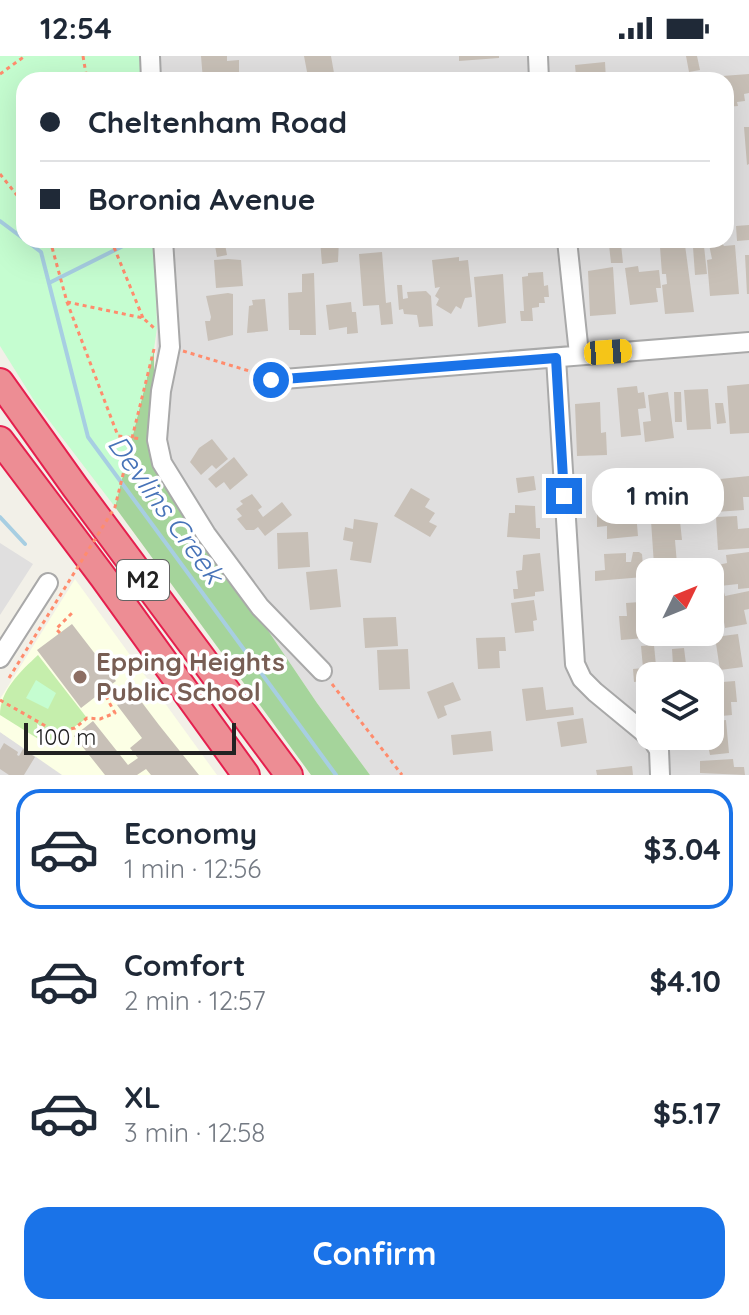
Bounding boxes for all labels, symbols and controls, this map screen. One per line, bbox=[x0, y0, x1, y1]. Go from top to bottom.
text: 12:54 bbox=[40, 9, 112, 47]
text: Cheltenham Road bbox=[88, 103, 347, 141]
text: Boronia Avenue bbox=[88, 180, 316, 218]
car bbox=[583, 338, 633, 366]
route start bbox=[253, 362, 289, 398]
water label: Devlins Creek bbox=[101, 428, 234, 592]
callout: 1 min bbox=[592, 468, 724, 524]
route end bbox=[546, 478, 582, 514]
text: 1 min bbox=[627, 479, 690, 512]
north arrow bbox=[636, 558, 724, 646]
map controls bbox=[636, 558, 724, 750]
road number: M2 bbox=[117, 560, 169, 600]
place label: Epping Heights Public School bbox=[96, 645, 285, 708]
button: layers bbox=[636, 662, 724, 750]
marker: Epping Heights Public School bbox=[71, 668, 89, 686]
scale bar bbox=[24, 719, 236, 755]
text: 100 m bbox=[36, 723, 96, 751]
icon: car bbox=[28, 813, 100, 885]
text: Economy bbox=[124, 814, 257, 852]
text: $3.04 bbox=[643, 830, 721, 868]
text: 1 min · 12:56 bbox=[124, 852, 261, 885]
icon: car bbox=[28, 945, 100, 1017]
text: Comfort bbox=[124, 946, 245, 984]
text: $4.10 bbox=[649, 962, 721, 1000]
text: 2 min · 12:57 bbox=[124, 984, 265, 1017]
icon: car bbox=[28, 1077, 100, 1149]
text: XL bbox=[124, 1078, 161, 1116]
text: $5.17 bbox=[653, 1094, 721, 1132]
text: 3 min · 12:58 bbox=[124, 1116, 265, 1149]
button: Confirm bbox=[24, 1207, 725, 1299]

